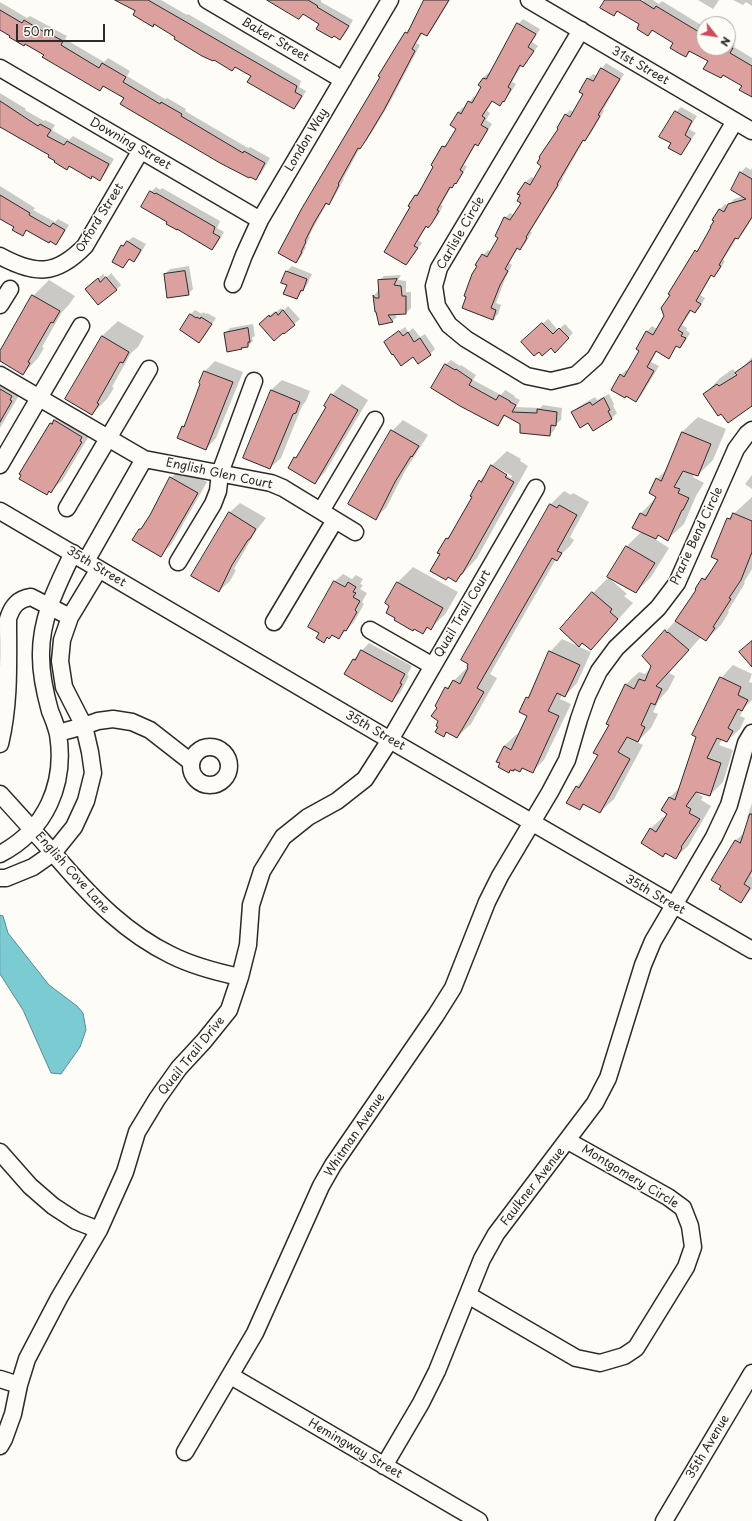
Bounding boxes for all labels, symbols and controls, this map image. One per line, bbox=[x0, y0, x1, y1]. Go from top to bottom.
street label: Baker Street bbox=[239, 15, 311, 65]
scale bar bbox=[18, 16, 107, 42]
north arrow bbox=[696, 16, 736, 56]
text: 50 m bbox=[23, 22, 54, 40]
text: N bbox=[716, 34, 736, 50]
street label: 31st Street bbox=[609, 44, 671, 88]
street label: London Way bbox=[283, 106, 331, 174]
street label: Downing Street bbox=[87, 115, 173, 173]
street label: Oxford Street bbox=[73, 181, 127, 255]
street label: Carlisle Circle bbox=[434, 194, 488, 272]
street label: English Glen Court bbox=[164, 456, 274, 492]
street label: Prarie Bend Circle bbox=[668, 485, 726, 587]
street label: 35th Street bbox=[64, 544, 128, 590]
street label: Quail Trail Court bbox=[432, 567, 494, 661]
street label: 35th Street bbox=[342, 708, 408, 754]
street label: English Cove Lane bbox=[32, 829, 112, 917]
street label: 35th Street bbox=[622, 872, 688, 918]
street label: Quail Trail Drive bbox=[156, 1014, 228, 1098]
street label: Whitman Avenue bbox=[322, 1091, 388, 1179]
street label: Montgomery Circle bbox=[579, 1142, 681, 1212]
street label: Faulkner Avenue bbox=[498, 1145, 568, 1229]
street label: 35th Avenue bbox=[683, 1412, 733, 1482]
street label: Hemingway Street bbox=[305, 1416, 405, 1482]

